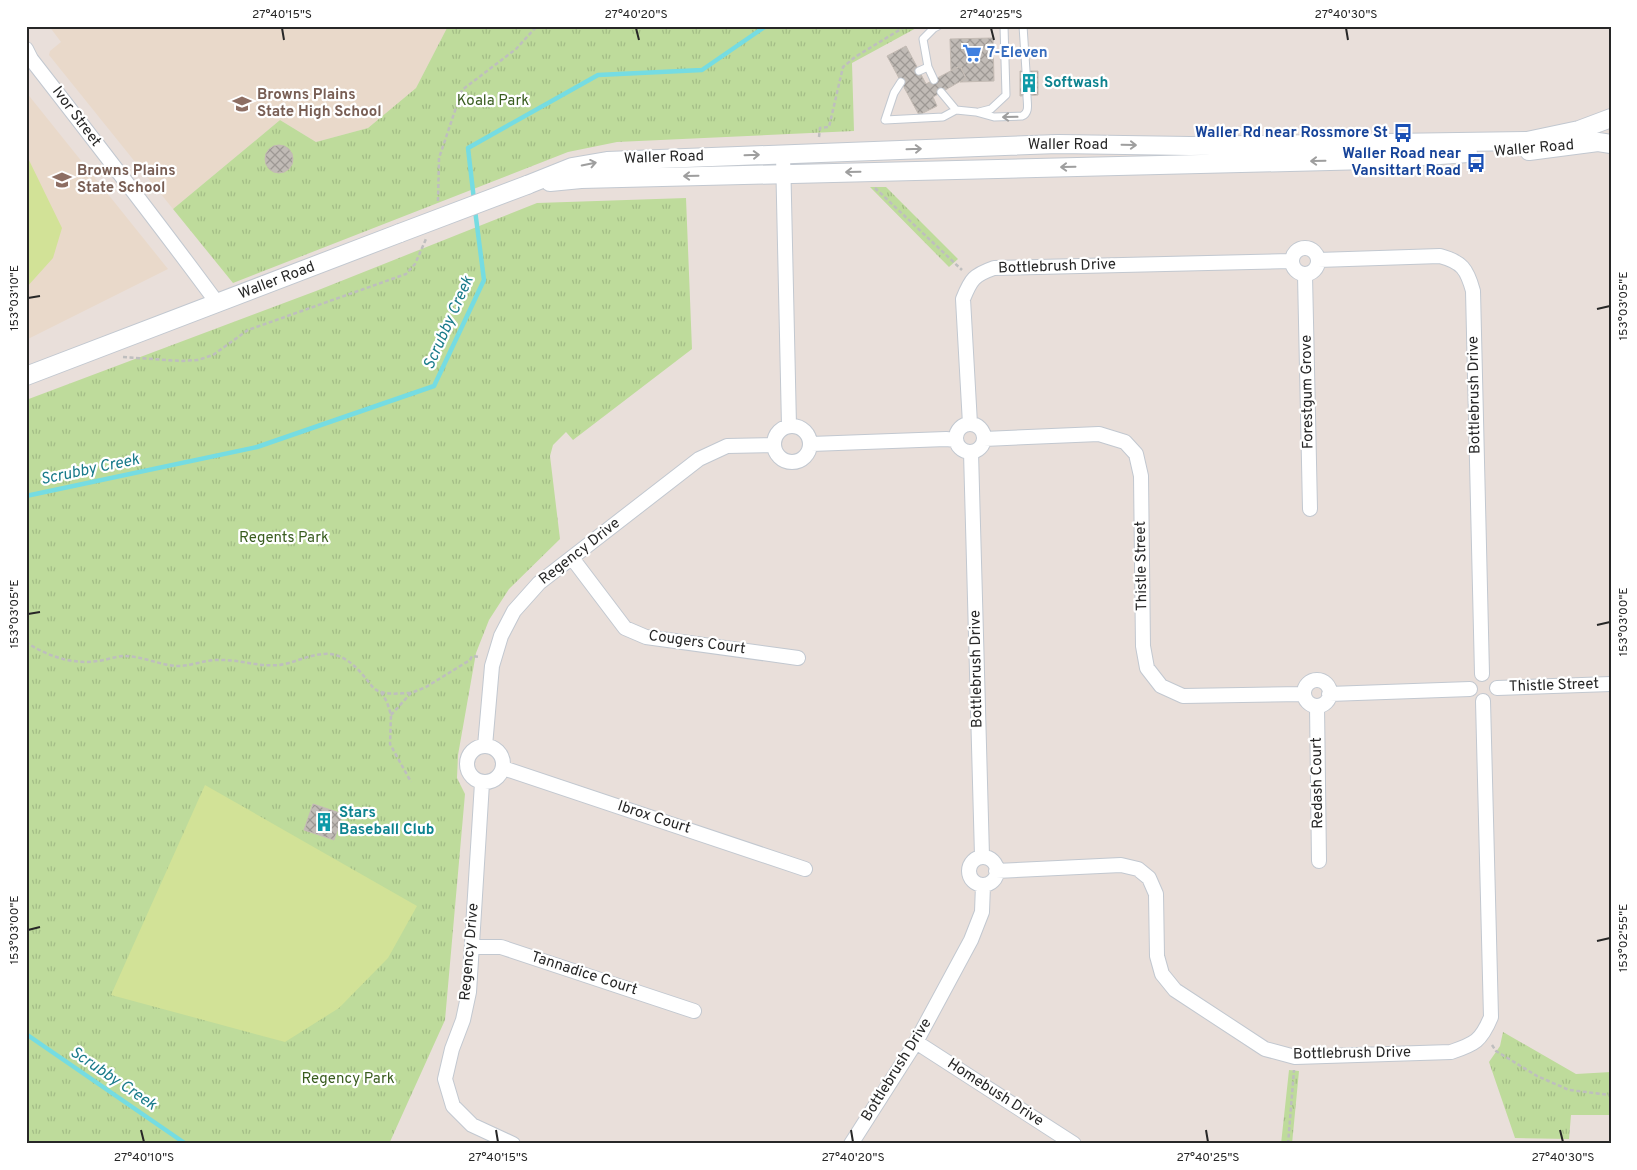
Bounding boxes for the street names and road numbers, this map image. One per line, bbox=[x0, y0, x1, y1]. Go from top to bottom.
street label: Ivor Street bbox=[47, 83, 105, 151]
street label: Waller Road bbox=[1028, 136, 1108, 155]
street label: Waller Road bbox=[1493, 136, 1575, 162]
street label: Waller Road bbox=[624, 147, 704, 169]
street label: Bottlebrush Drive bbox=[998, 255, 1116, 279]
street label: Waller Road bbox=[236, 258, 318, 304]
street label: Forestgum Grove bbox=[1298, 335, 1318, 449]
street label: Bottlebrush Drive bbox=[1464, 336, 1486, 454]
street label: Regency Drive bbox=[536, 514, 624, 590]
street label: Thistle Street bbox=[1132, 521, 1152, 611]
street label: Bottlebrush Drive bbox=[966, 610, 988, 728]
street label: Cougers Court bbox=[647, 627, 747, 659]
street label: Thistle Street bbox=[1509, 675, 1599, 697]
street label: Redash Court bbox=[1308, 737, 1328, 829]
street label: Ibrox Court bbox=[615, 797, 693, 839]
street label: Regency Drive bbox=[456, 902, 484, 1002]
street label: Tannadice Court bbox=[528, 948, 640, 1000]
street label: Bottlebrush Drive bbox=[858, 1015, 936, 1125]
street label: Bottlebrush Drive bbox=[1293, 1043, 1411, 1065]
street label: Homebush Drive bbox=[943, 1055, 1047, 1131]

